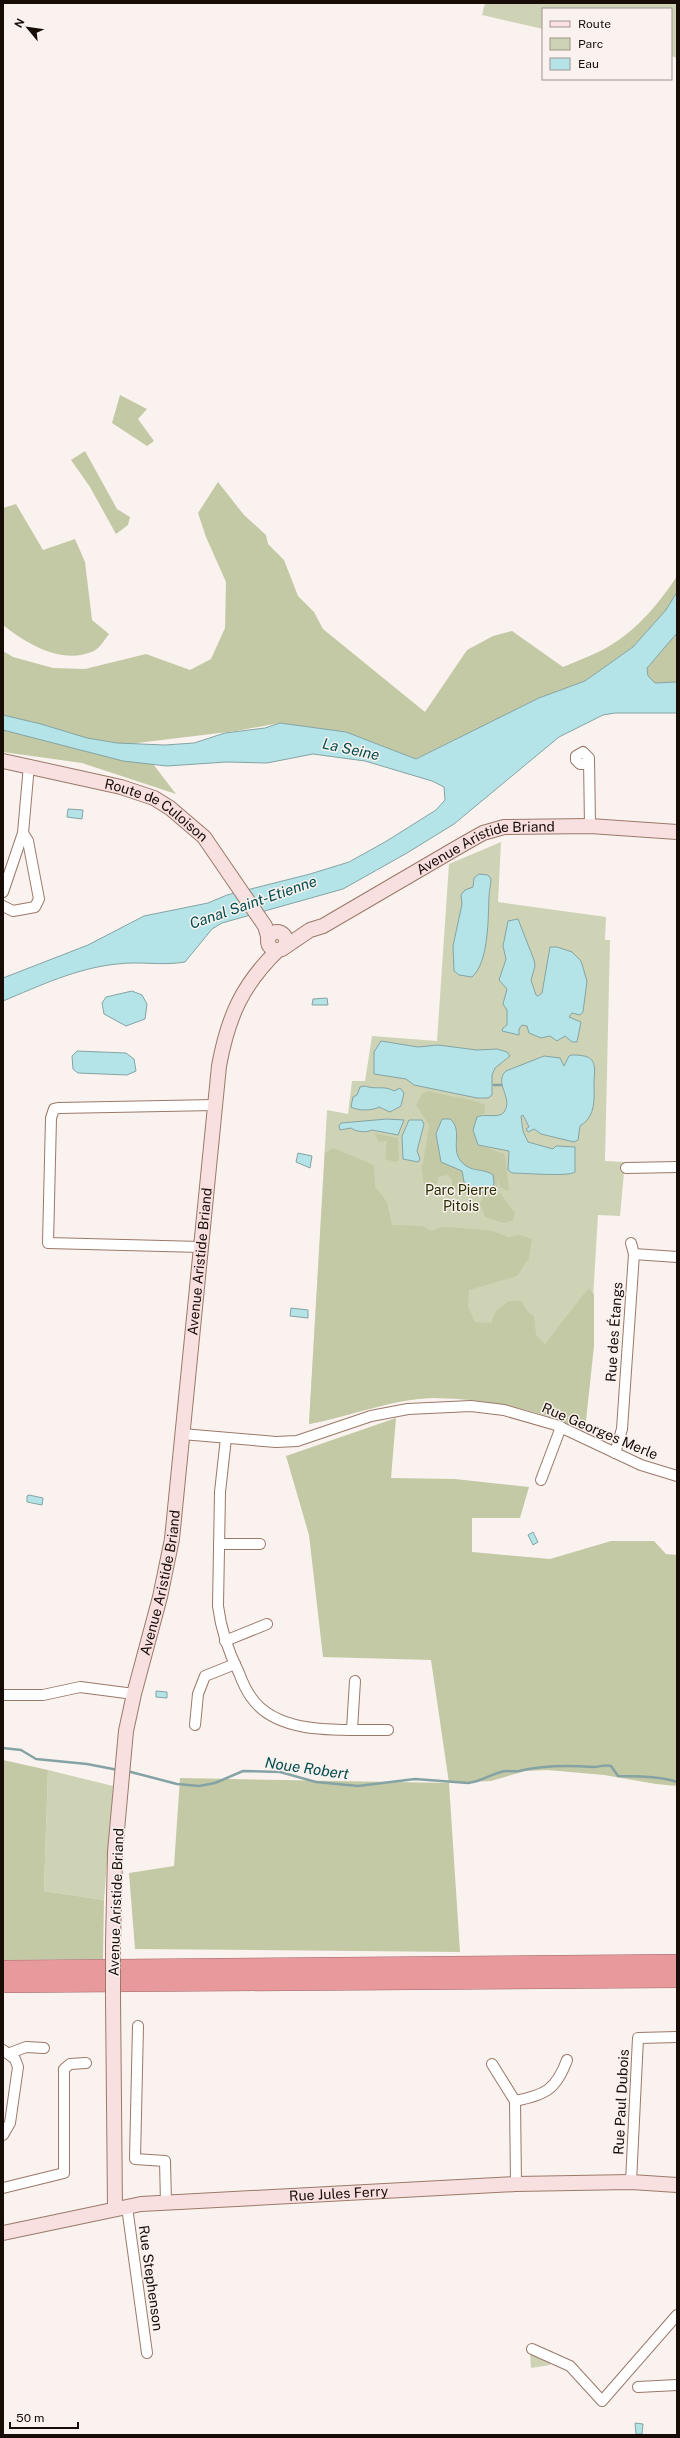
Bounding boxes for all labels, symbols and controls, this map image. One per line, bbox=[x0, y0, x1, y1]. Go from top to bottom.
north arrow bbox=[8, 8, 48, 48]
legend bbox=[542, 8, 672, 80]
text: N bbox=[12, 16, 27, 30]
text: Route bbox=[578, 17, 611, 31]
text: Parc bbox=[578, 37, 603, 51]
text: Eau bbox=[578, 57, 599, 71]
water label: La Seine bbox=[321, 735, 381, 763]
street label: Route de Culoison bbox=[103, 776, 211, 845]
street label: Avenue Aristide Briand bbox=[413, 818, 555, 878]
water label: Canal Saint-Etienne bbox=[187, 872, 319, 932]
park label: Parc Pierre Pitois bbox=[425, 1182, 497, 1214]
street label: Avenue Aristide Briand bbox=[184, 1187, 215, 1336]
street label: Rue des Étangs bbox=[602, 1281, 625, 1383]
street label: Rue Georges Merle bbox=[540, 1399, 660, 1463]
street label: Avenue Aristide Briand bbox=[137, 1509, 183, 1657]
water label: Noue Robert bbox=[264, 1754, 350, 1782]
street label: Avenue Aristide Briand bbox=[105, 1828, 127, 1976]
street label: Rue Paul Dubois bbox=[610, 2049, 632, 2155]
street label: Rue Jules Ferry bbox=[289, 2183, 389, 2204]
street label: Rue Stephenson bbox=[136, 2224, 166, 2332]
scale bar bbox=[10, 2404, 78, 2430]
text: 50 m bbox=[16, 2411, 44, 2425]

